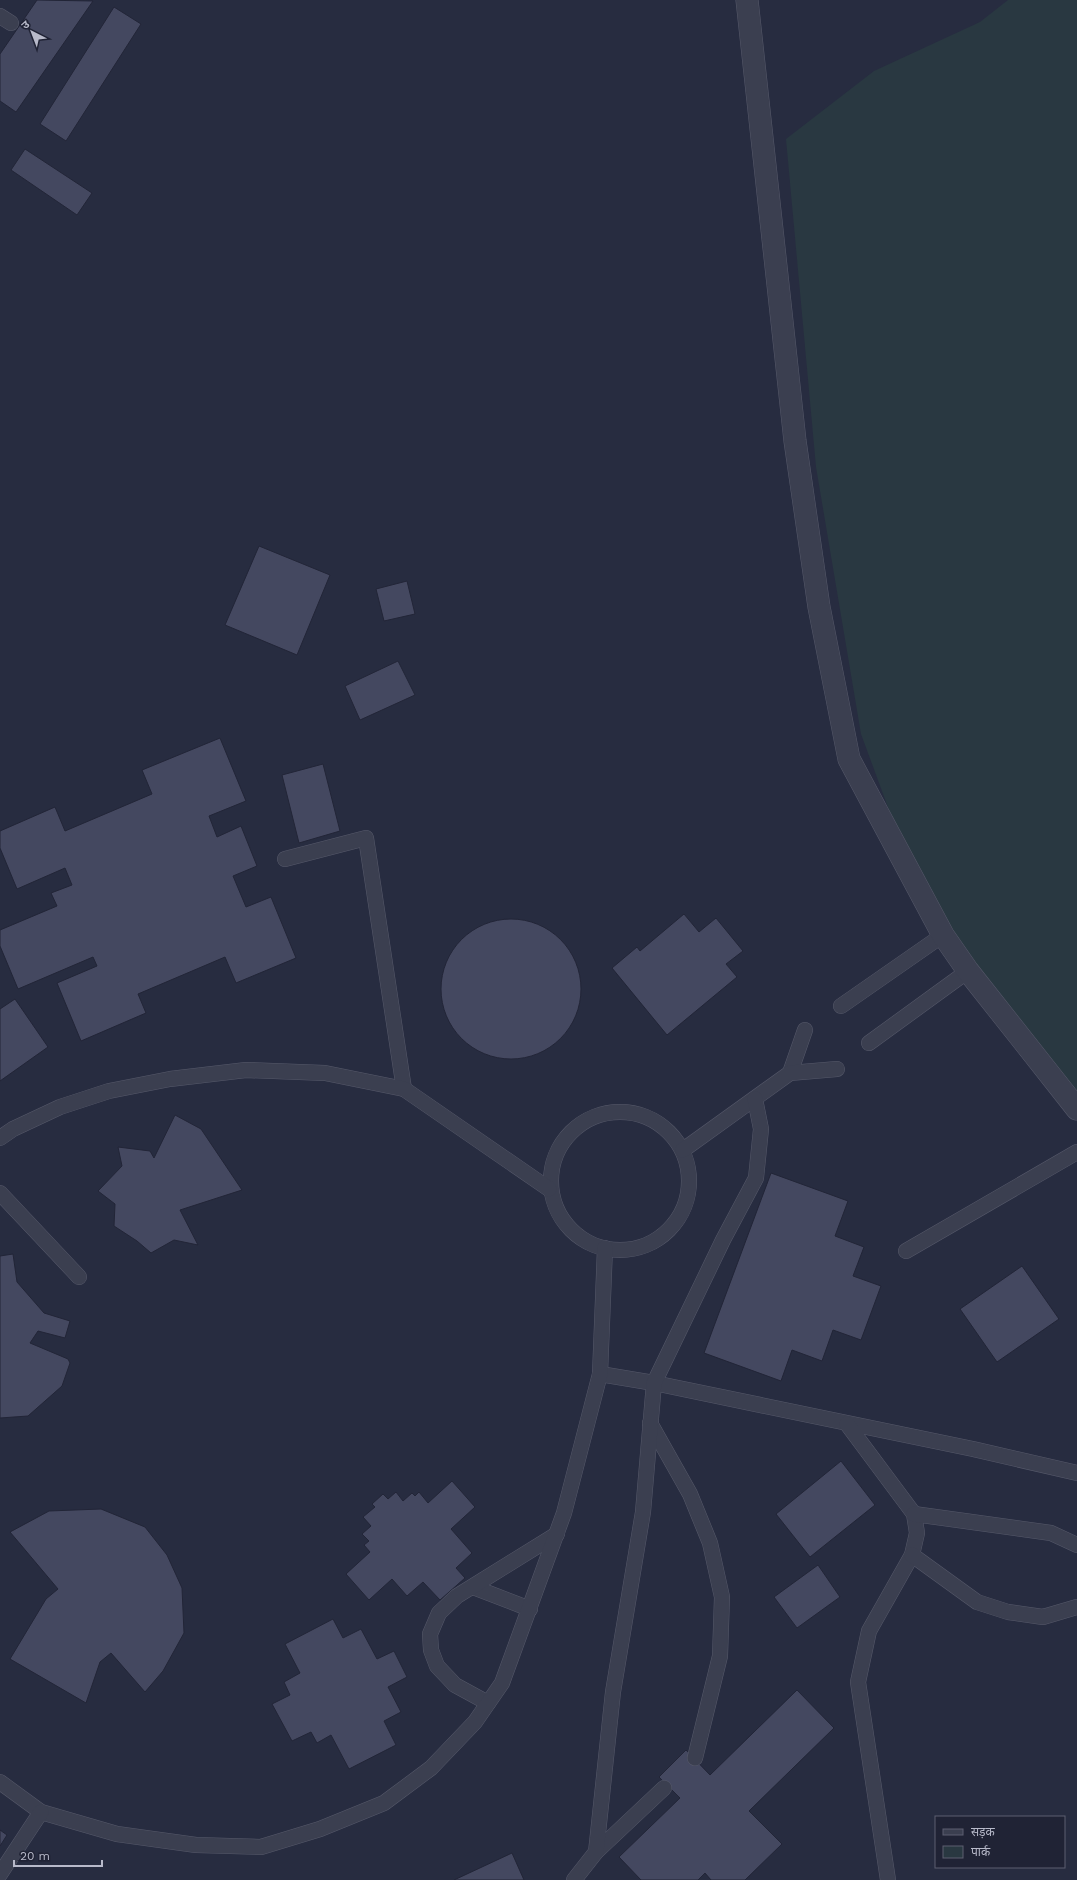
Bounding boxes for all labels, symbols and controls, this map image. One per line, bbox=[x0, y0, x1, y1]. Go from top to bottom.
north arrow bbox=[12, 12, 52, 52]
text: उ bbox=[19, 18, 33, 32]
legend bbox=[935, 1816, 1065, 1868]
text: सड़क bbox=[971, 1825, 996, 1839]
scale bar bbox=[14, 1842, 102, 1868]
text: पार्क bbox=[971, 1845, 991, 1859]
text: 20 m bbox=[20, 1849, 50, 1863]

